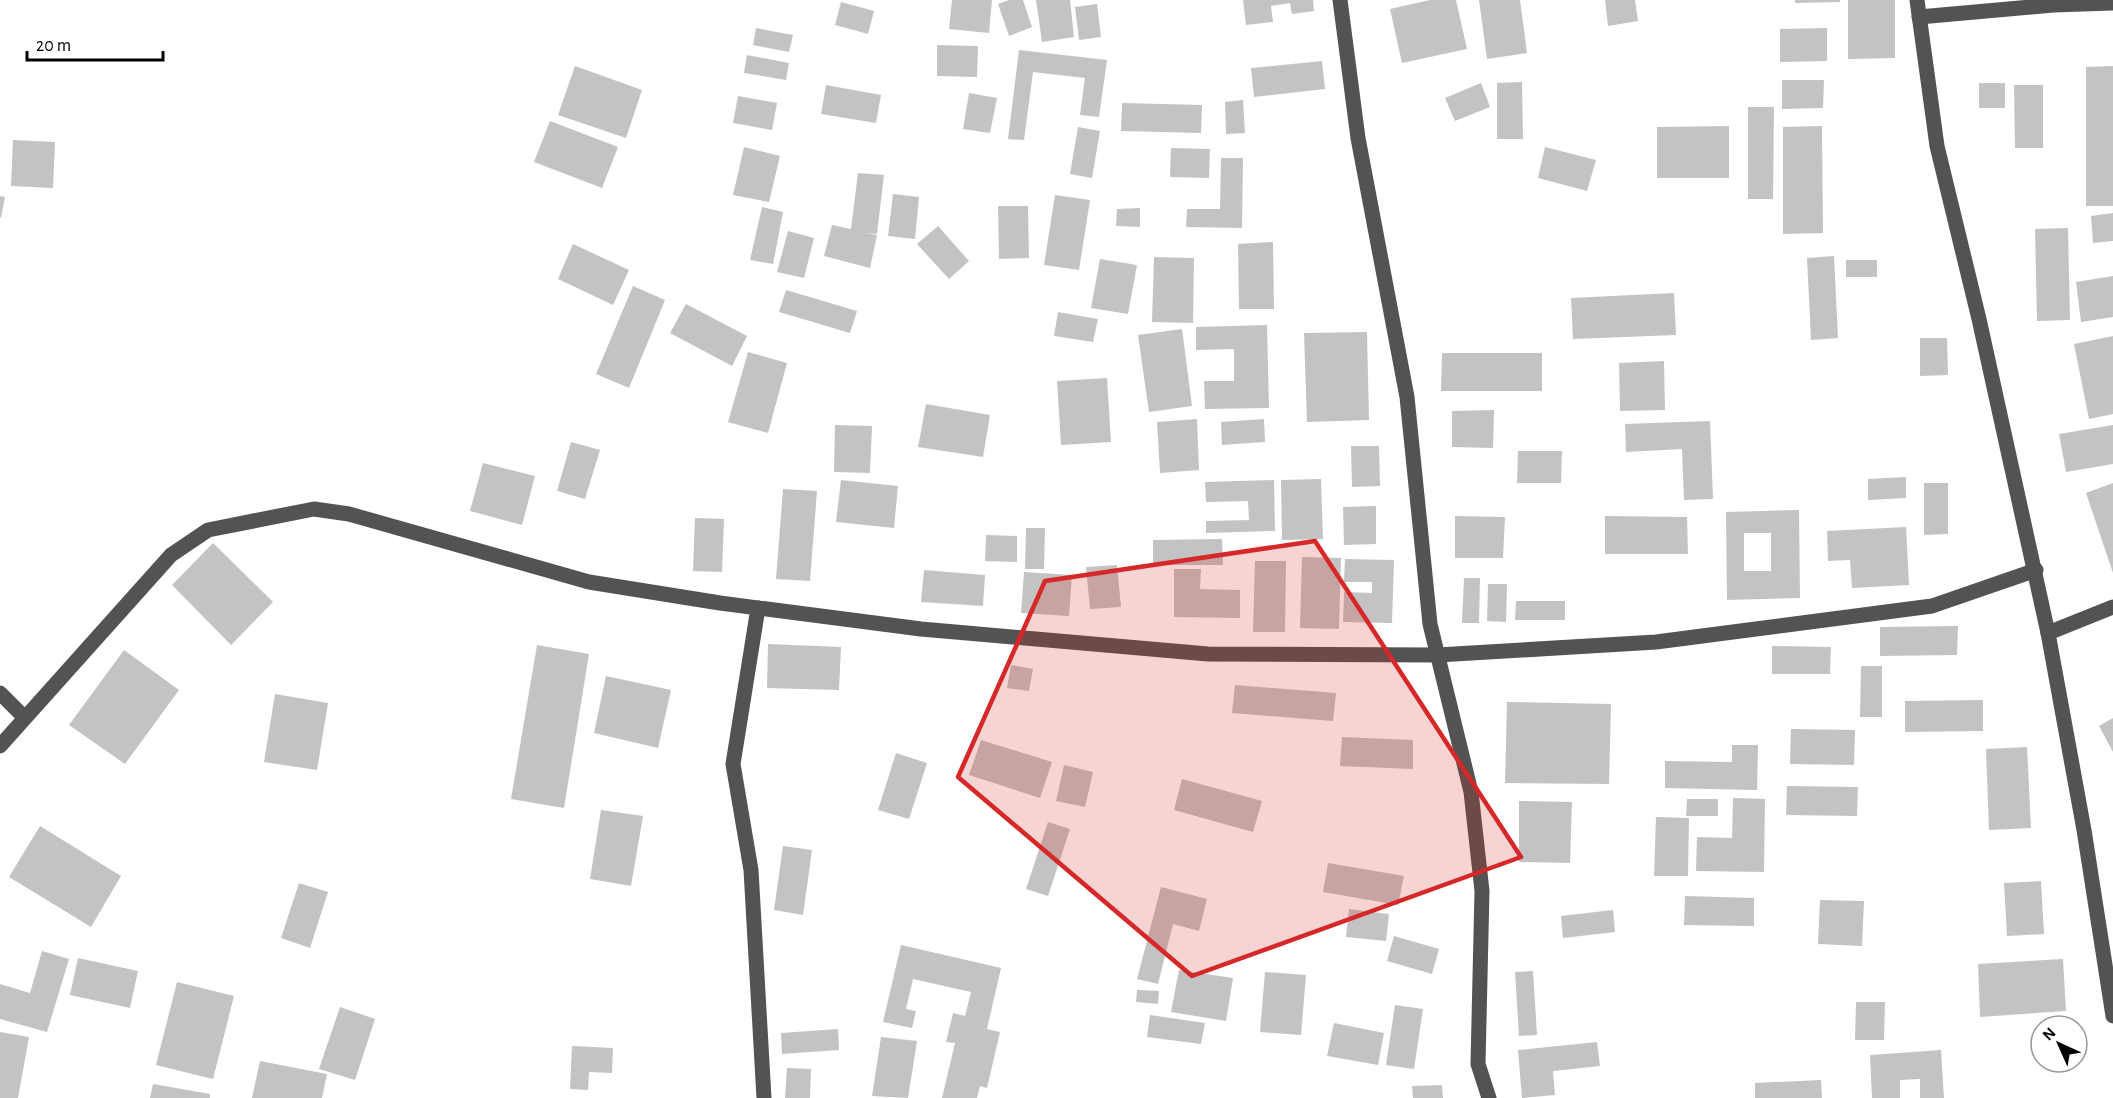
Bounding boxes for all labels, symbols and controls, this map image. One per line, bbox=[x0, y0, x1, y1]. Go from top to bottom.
scale bar bbox=[27, 24, 164, 62]
text: 20 m bbox=[36, 37, 71, 55]
north arrow bbox=[2029, 1014, 2089, 1074]
text: N bbox=[2040, 1025, 2059, 1044]

